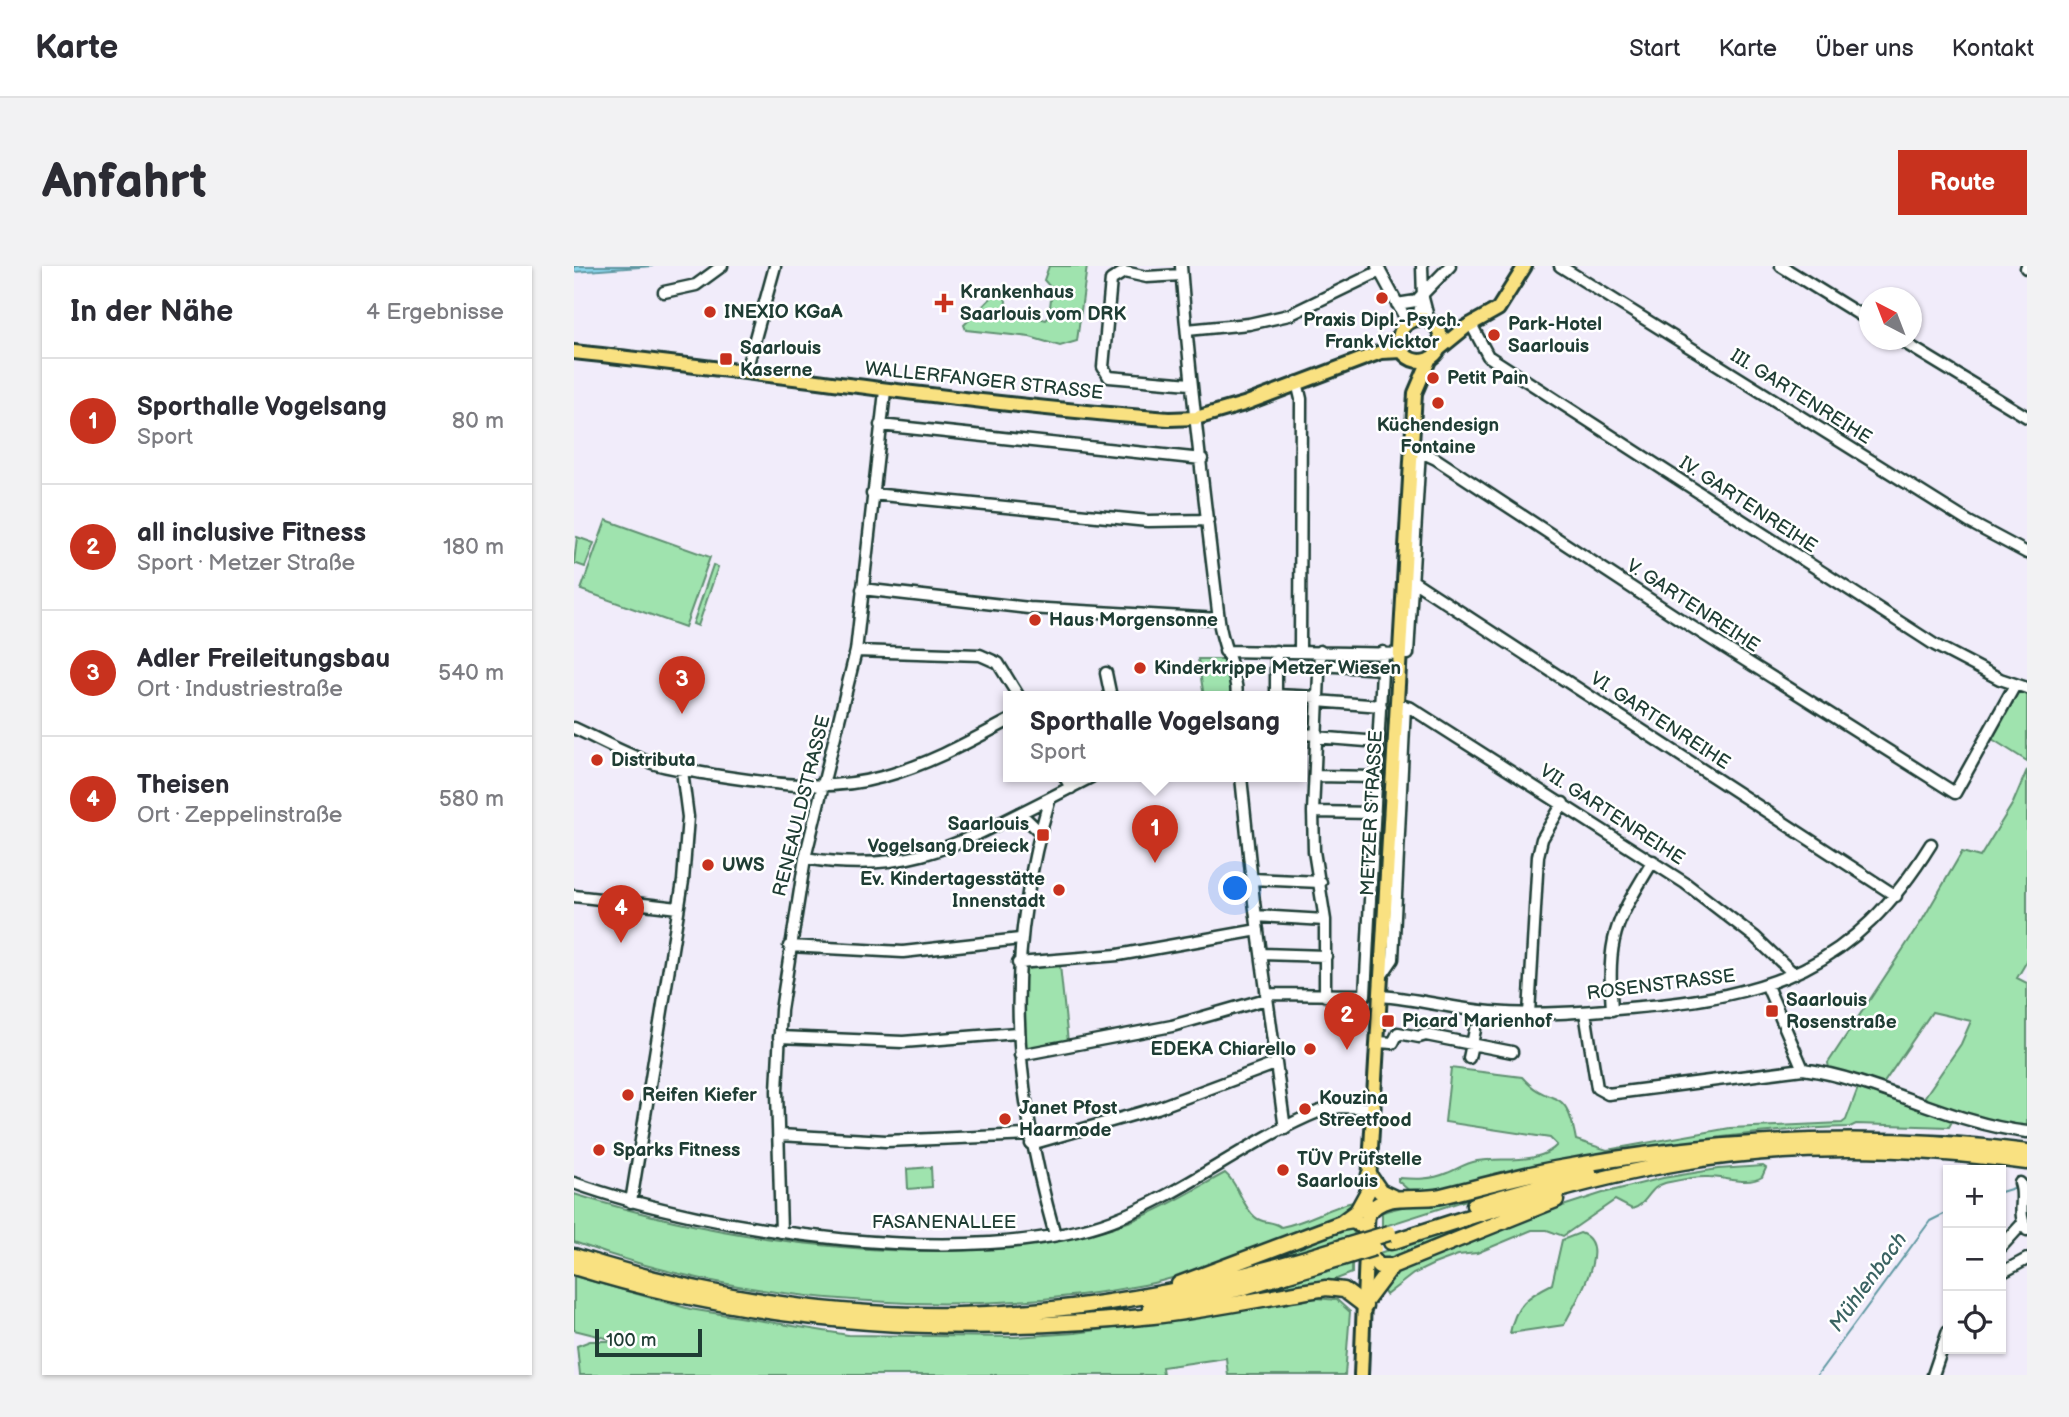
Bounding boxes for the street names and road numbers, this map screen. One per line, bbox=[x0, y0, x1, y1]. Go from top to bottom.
street label: III. GARTENREIHE bbox=[1726, 344, 1876, 450]
street label: WALLERFANGER STRASSE bbox=[863, 357, 1105, 405]
street label: IV. GARTENREIHE bbox=[1675, 452, 1821, 558]
street label: V. GARTENREIHE bbox=[1622, 554, 1764, 658]
street label: VI. GARTENREIHE bbox=[1586, 667, 1734, 775]
street label: RENEAULDSTRASSE bbox=[768, 713, 836, 899]
street label: METZER STRASSE bbox=[1356, 730, 1388, 896]
street label: VII. GARTENREIHE bbox=[1535, 760, 1689, 870]
street label: ROSENSTRASSE bbox=[1585, 964, 1737, 1006]
street label: FASANENALLEE bbox=[872, 1211, 1016, 1234]

